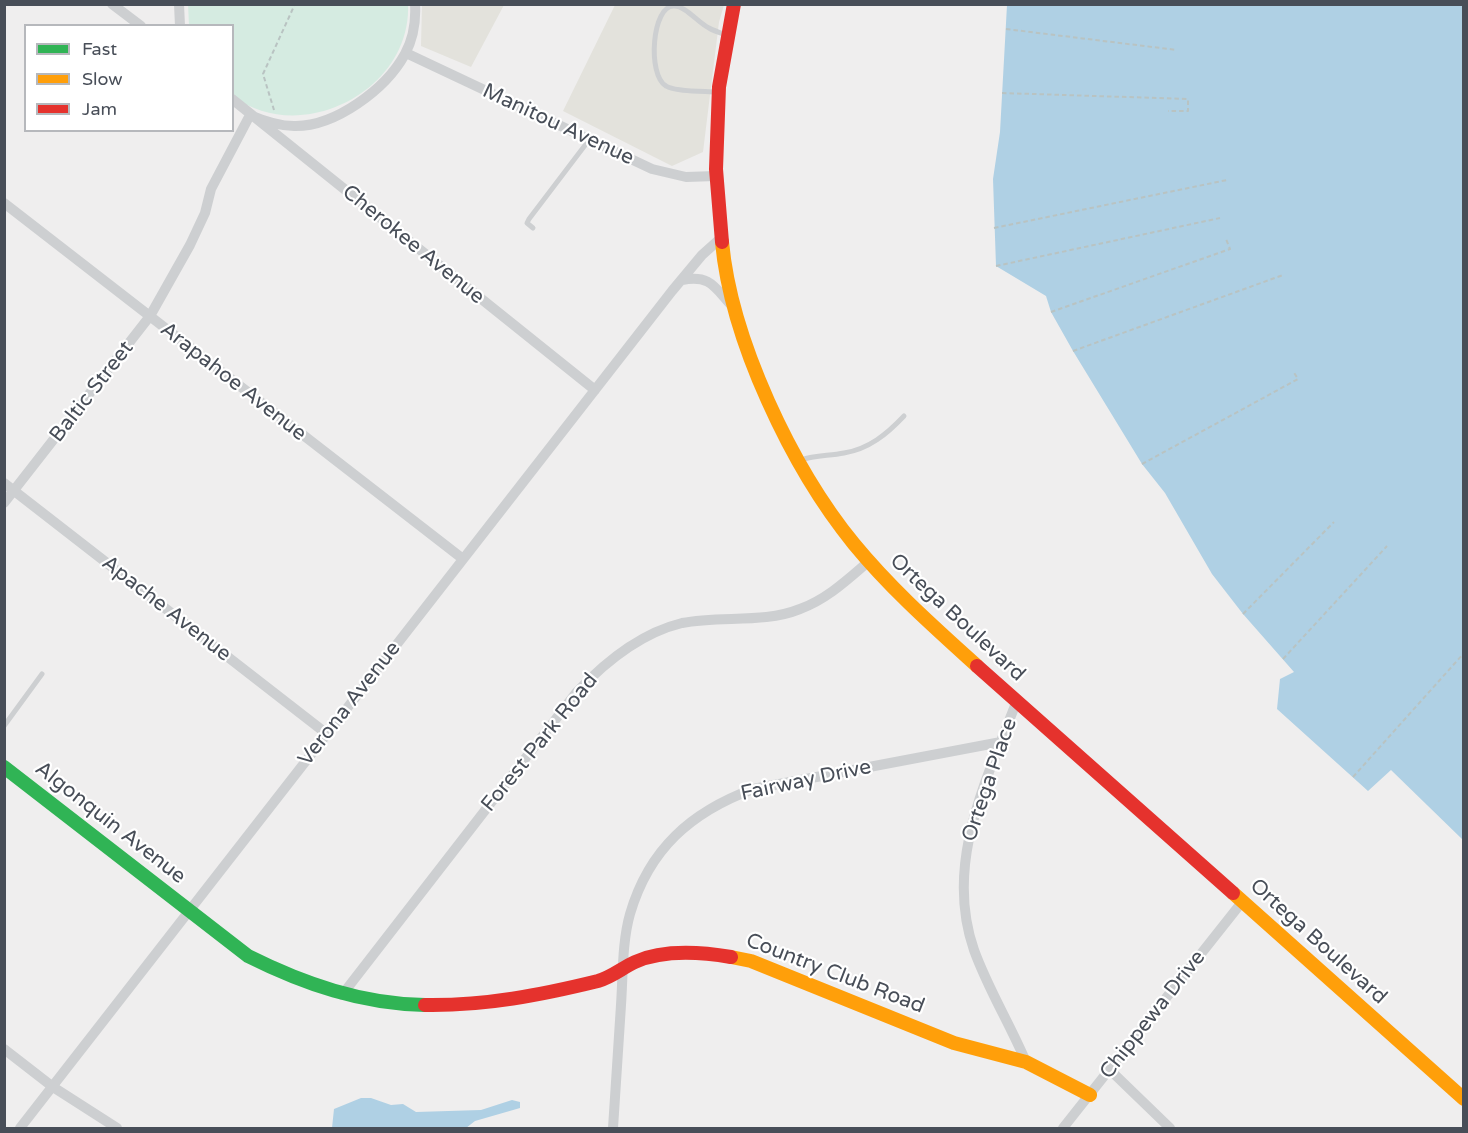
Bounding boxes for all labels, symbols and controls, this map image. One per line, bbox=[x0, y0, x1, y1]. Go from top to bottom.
legend bbox=[24, 24, 234, 132]
text: Fast bbox=[82, 38, 117, 60]
text: Slow bbox=[82, 68, 123, 90]
street label: Manitou Avenue bbox=[478, 79, 638, 171]
text: Jam bbox=[82, 98, 117, 120]
street label: Cherokee Avenue bbox=[337, 180, 489, 310]
street label: Arapahoe Avenue bbox=[155, 317, 311, 447]
street label: Baltic Street bbox=[45, 336, 139, 448]
street label: Ortega Boulevard bbox=[884, 549, 1030, 687]
street label: Apache Avenue bbox=[96, 551, 236, 667]
street label: Verona Avenue bbox=[294, 637, 406, 771]
street label: Forest Park Road bbox=[476, 669, 604, 817]
street label: Ortega Place bbox=[957, 715, 1023, 845]
street label: Fairway Drive bbox=[738, 755, 874, 807]
street label: Algonquin Avenue bbox=[30, 756, 190, 890]
street label: Ortega Boulevard bbox=[1244, 874, 1392, 1010]
street label: Country Club Road bbox=[742, 928, 928, 1020]
street label: Chippewa Drive bbox=[1095, 946, 1211, 1084]

